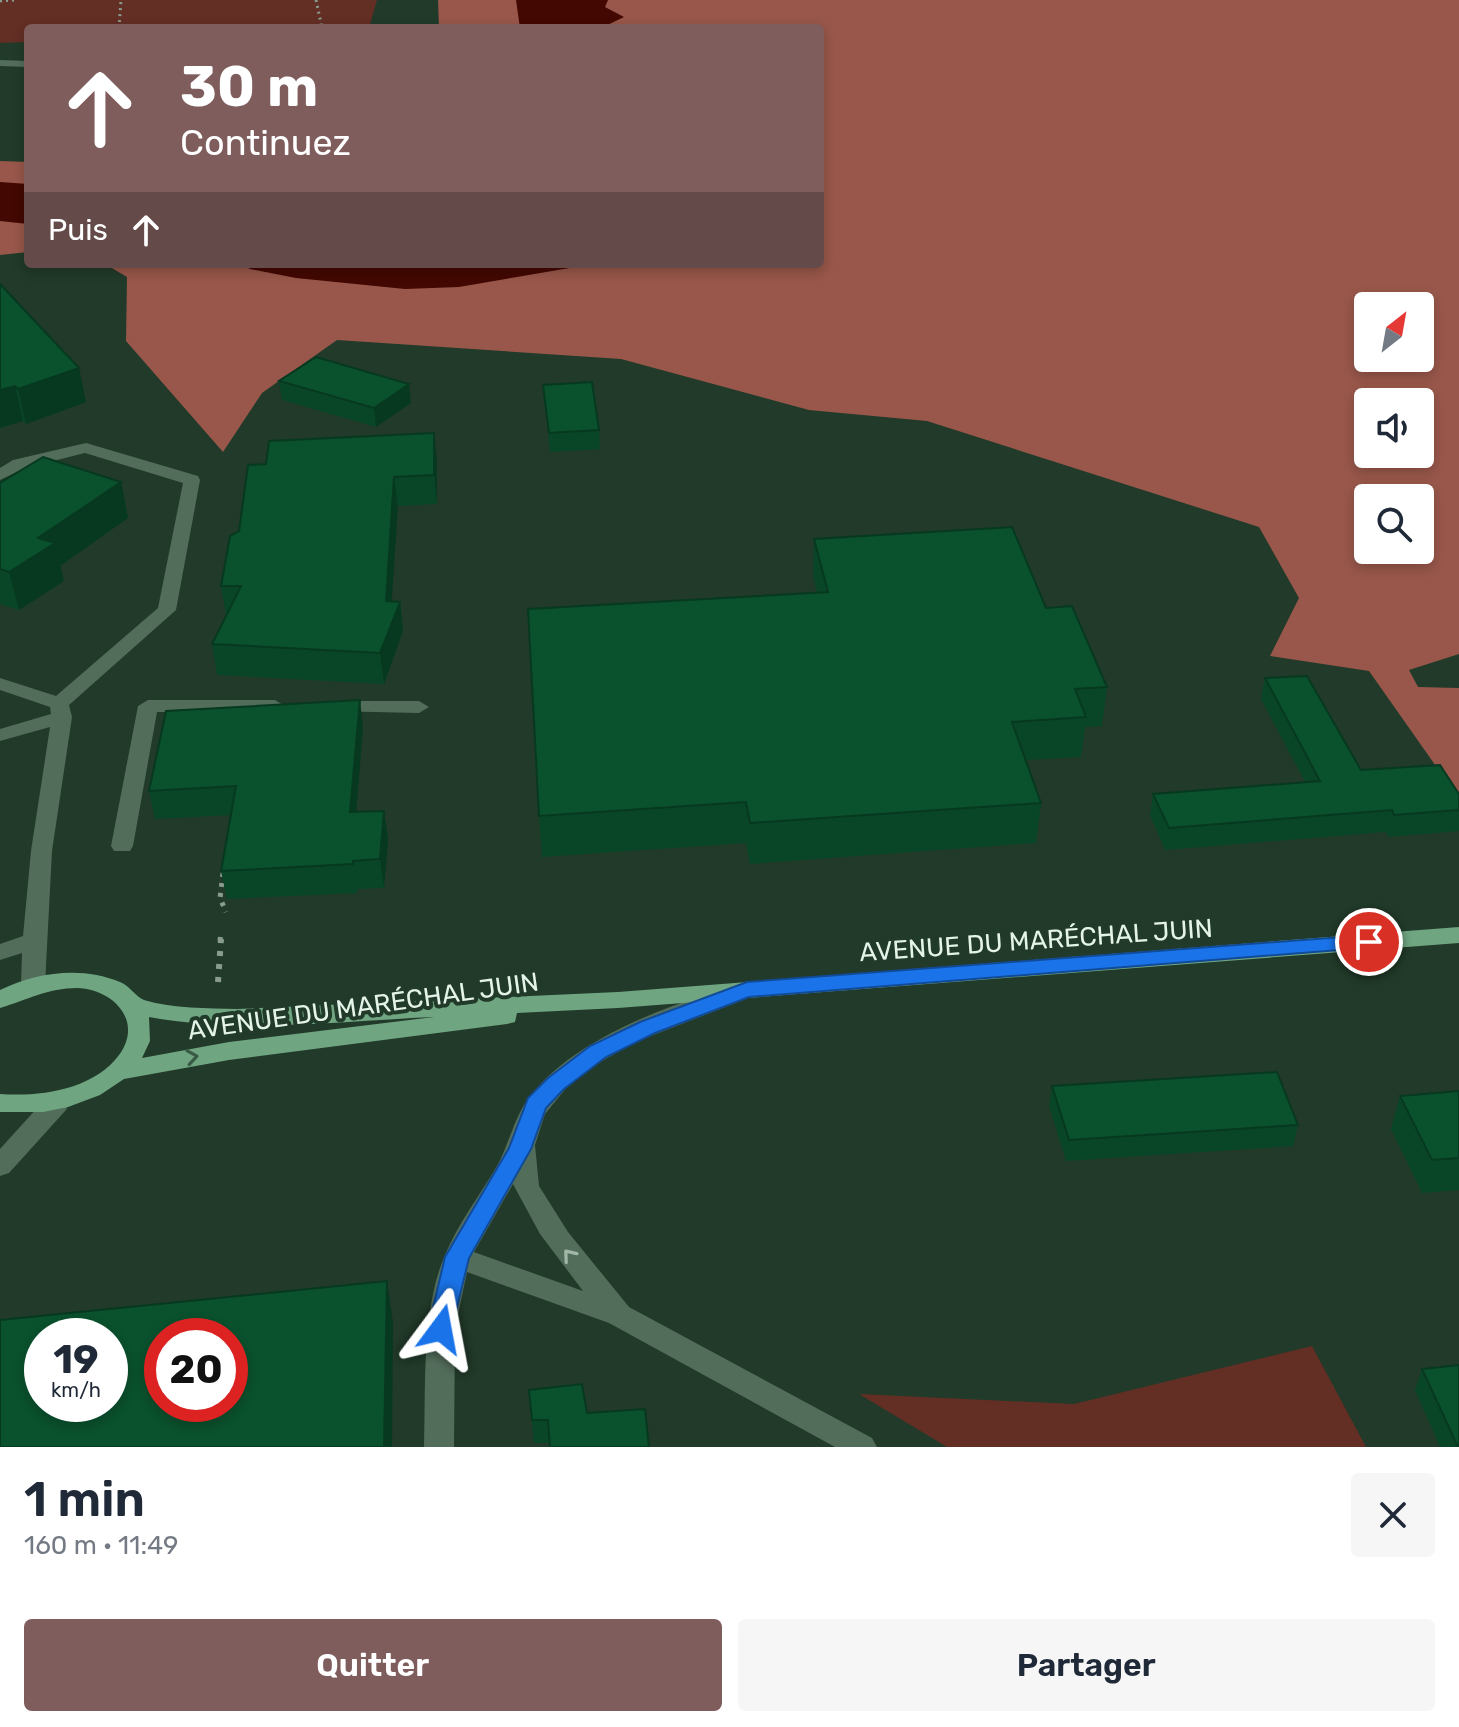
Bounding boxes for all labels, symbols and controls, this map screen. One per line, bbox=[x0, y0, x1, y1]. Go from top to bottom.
text: 30 m bbox=[180, 54, 318, 120]
icon: ahead bbox=[48, 56, 152, 160]
text: Continuez bbox=[180, 121, 351, 164]
icon: ahead bbox=[124, 208, 168, 252]
text: Puis bbox=[48, 212, 108, 248]
north arrow bbox=[1354, 292, 1434, 372]
map controls bbox=[1354, 292, 1434, 564]
button: sound bbox=[1354, 388, 1434, 468]
button: search bbox=[1354, 484, 1434, 564]
pin bbox=[1335, 908, 1403, 976]
street label: AVENUE DU MARÉCHAL JUIN bbox=[858, 913, 1214, 968]
icon: arrive bbox=[1347, 920, 1391, 964]
street label: AVENUE DU MARÉCHAL JUIN bbox=[186, 967, 541, 1046]
one-way arrow bbox=[185, 1049, 199, 1066]
one-way arrow bbox=[564, 1249, 579, 1264]
position arrow bbox=[399, 1287, 483, 1371]
speed limit sign: 20 bbox=[144, 1318, 248, 1422]
text: 19 bbox=[53, 1336, 99, 1383]
text: km/h bbox=[51, 1378, 101, 1402]
text: 1 min bbox=[24, 1471, 145, 1528]
button: close bbox=[1351, 1473, 1435, 1557]
text: 160 m · 11:49 bbox=[24, 1530, 178, 1561]
button: Quitter bbox=[24, 1619, 722, 1711]
button: Partager bbox=[738, 1619, 1435, 1711]

